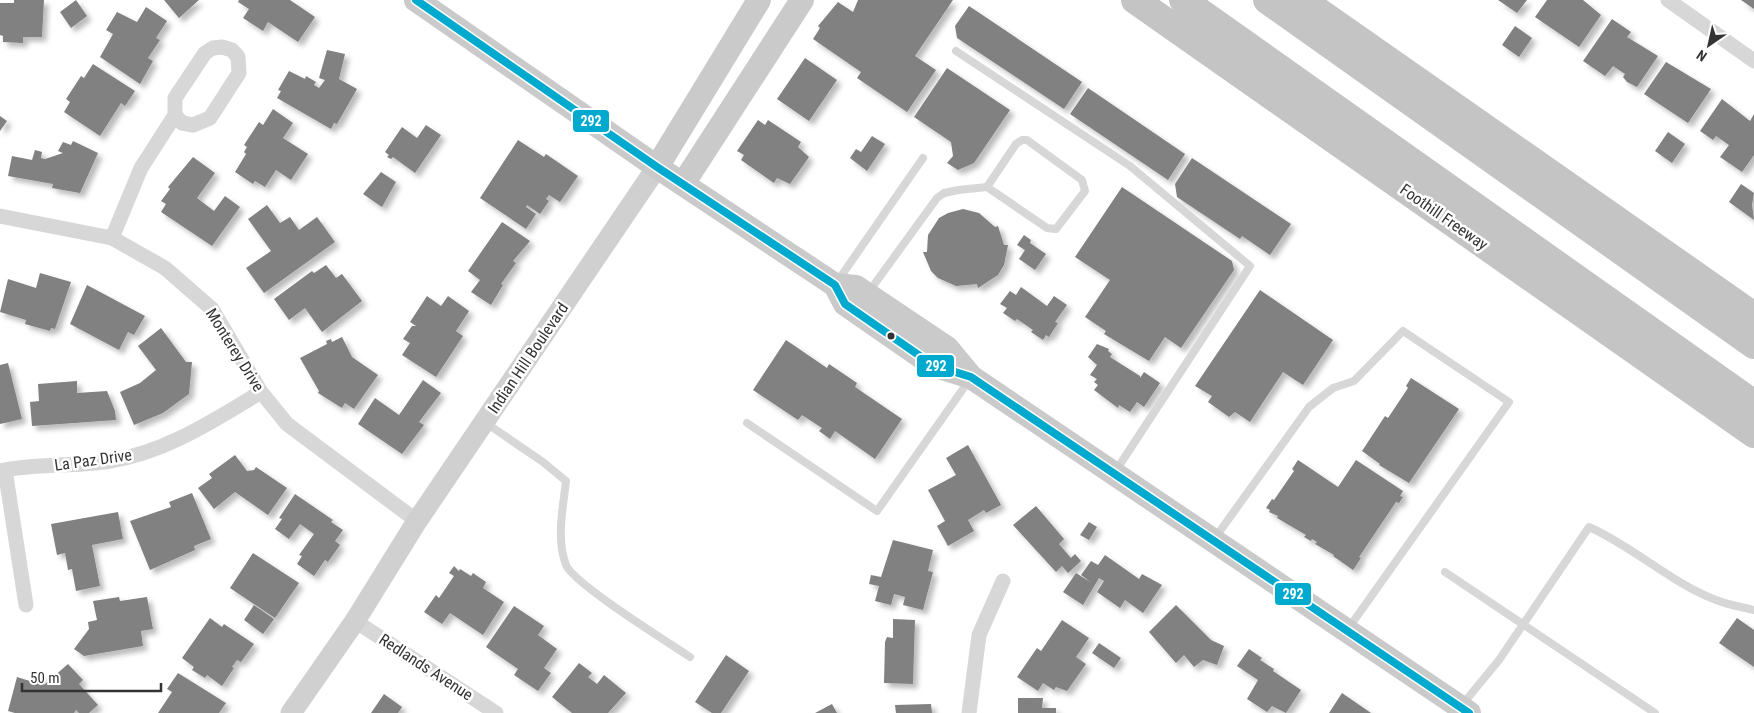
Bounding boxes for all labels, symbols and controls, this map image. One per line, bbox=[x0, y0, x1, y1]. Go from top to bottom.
north arrow bbox=[1684, 20, 1734, 70]
text: N bbox=[1694, 47, 1710, 65]
line badge: 292 bbox=[572, 109, 610, 133]
text: 292 bbox=[580, 113, 602, 129]
street label: Foothill Freeway bbox=[1397, 180, 1492, 254]
street label: Indian Hill Boulevard bbox=[484, 299, 572, 417]
street label: Monterey Drive bbox=[202, 305, 268, 395]
unlabelled marker bbox=[886, 331, 896, 341]
line badge: 292 bbox=[916, 354, 955, 378]
text: 292 bbox=[925, 358, 947, 374]
street label: La Paz Drive bbox=[53, 445, 133, 475]
line badge: 292 bbox=[1274, 582, 1312, 606]
text: 292 bbox=[1282, 586, 1304, 602]
street label: Redlands Avenue bbox=[376, 630, 476, 704]
scale bar bbox=[22, 660, 161, 692]
text: 50 m bbox=[30, 669, 60, 687]

